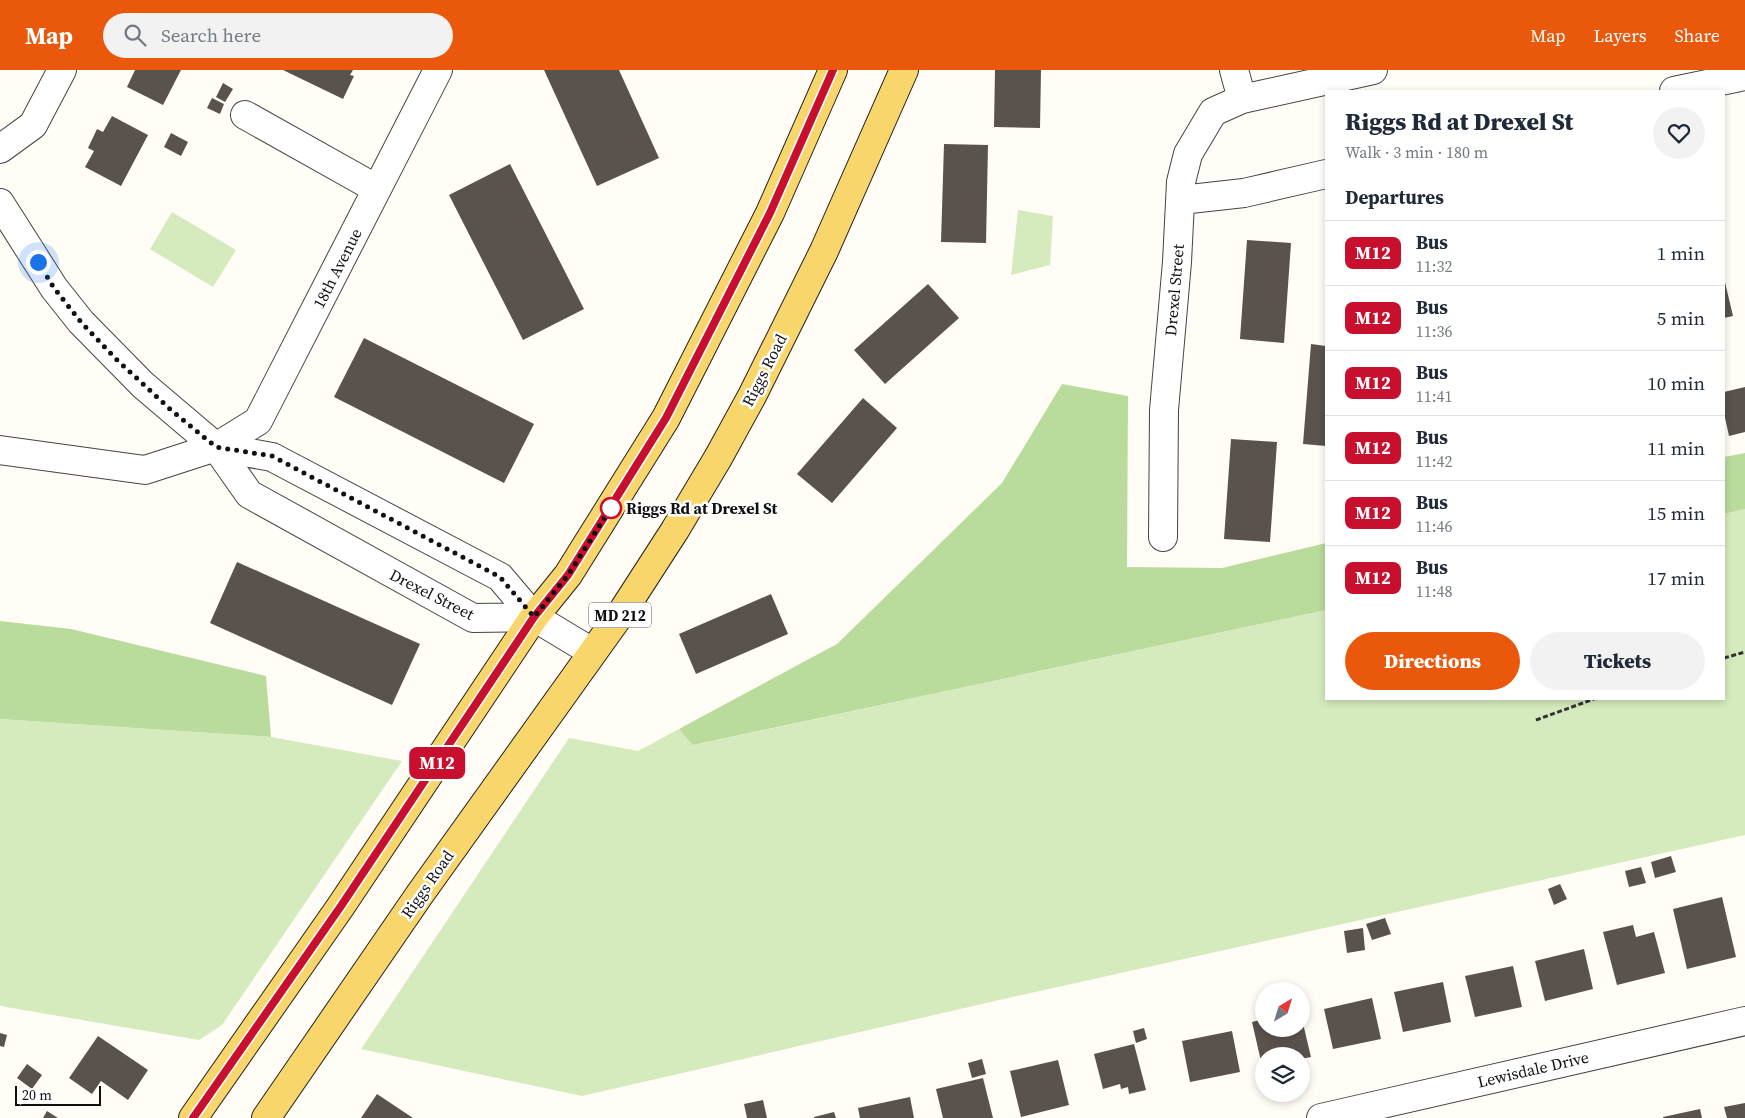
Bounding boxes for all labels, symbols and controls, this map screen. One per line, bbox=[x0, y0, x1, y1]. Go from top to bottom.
search box bbox=[103, 13, 453, 58]
text: Map bbox=[25, 19, 73, 52]
icon: search bbox=[121, 21, 149, 49]
text: Search here bbox=[161, 22, 261, 48]
text: Map bbox=[1530, 23, 1565, 48]
text: Layers bbox=[1593, 23, 1646, 48]
text: Share bbox=[1674, 23, 1720, 48]
text: Riggs Rd at Drexel St bbox=[1345, 105, 1573, 138]
button: heart bbox=[1653, 107, 1705, 159]
text: Walk · 3 min · 180 m bbox=[1345, 141, 1488, 163]
text: Departures bbox=[1345, 184, 1444, 210]
street label: 18th Avenue bbox=[307, 224, 367, 312]
text: Bus bbox=[1416, 229, 1448, 255]
text: M12 bbox=[1355, 240, 1391, 265]
text: 1 min bbox=[1657, 240, 1705, 266]
street label: Drexel Street bbox=[1159, 242, 1189, 337]
your location bbox=[26, 250, 51, 275]
text: 11:32 bbox=[1416, 255, 1452, 277]
text: Bus bbox=[1416, 294, 1448, 320]
text: M12 bbox=[1355, 305, 1391, 330]
text: 5 min bbox=[1657, 305, 1705, 331]
text: 11:36 bbox=[1416, 320, 1452, 342]
street label: Riggs Road bbox=[736, 330, 792, 410]
text: Bus bbox=[1416, 359, 1448, 385]
text: M12 bbox=[1355, 370, 1391, 395]
text: 10 min bbox=[1647, 370, 1705, 396]
text: 11:41 bbox=[1416, 385, 1452, 407]
text: Bus bbox=[1416, 424, 1448, 450]
text: M12 bbox=[1355, 435, 1391, 460]
text: 11 min bbox=[1647, 435, 1705, 461]
text: 11:42 bbox=[1416, 450, 1452, 472]
text: Bus bbox=[1416, 489, 1448, 515]
marker: Riggs Rd at Drexel St bbox=[600, 497, 622, 519]
place label: Riggs Rd at Drexel St bbox=[626, 497, 777, 519]
text: M12 bbox=[1355, 500, 1391, 525]
text: 15 min bbox=[1647, 500, 1705, 526]
text: 11:46 bbox=[1416, 515, 1452, 537]
text: Bus bbox=[1416, 554, 1448, 580]
street label: Drexel Street bbox=[386, 563, 479, 625]
text: M12 bbox=[1355, 565, 1391, 590]
text: 17 min bbox=[1647, 565, 1705, 591]
text: 11:48 bbox=[1416, 580, 1452, 602]
road number: MD 212 bbox=[589, 602, 651, 628]
button: Directions bbox=[1345, 632, 1520, 690]
button: Tickets bbox=[1530, 632, 1705, 690]
line badge: M12 bbox=[408, 747, 466, 779]
text: M12 bbox=[419, 750, 455, 775]
street label: Riggs Road bbox=[395, 846, 459, 922]
north arrow bbox=[1255, 982, 1310, 1038]
map controls bbox=[1255, 982, 1310, 1102]
street label: Lewisdale Drive bbox=[1475, 1045, 1591, 1093]
button: layers bbox=[1255, 1047, 1310, 1102]
scale bar bbox=[15, 1083, 101, 1106]
text: 20 m bbox=[22, 1085, 52, 1105]

